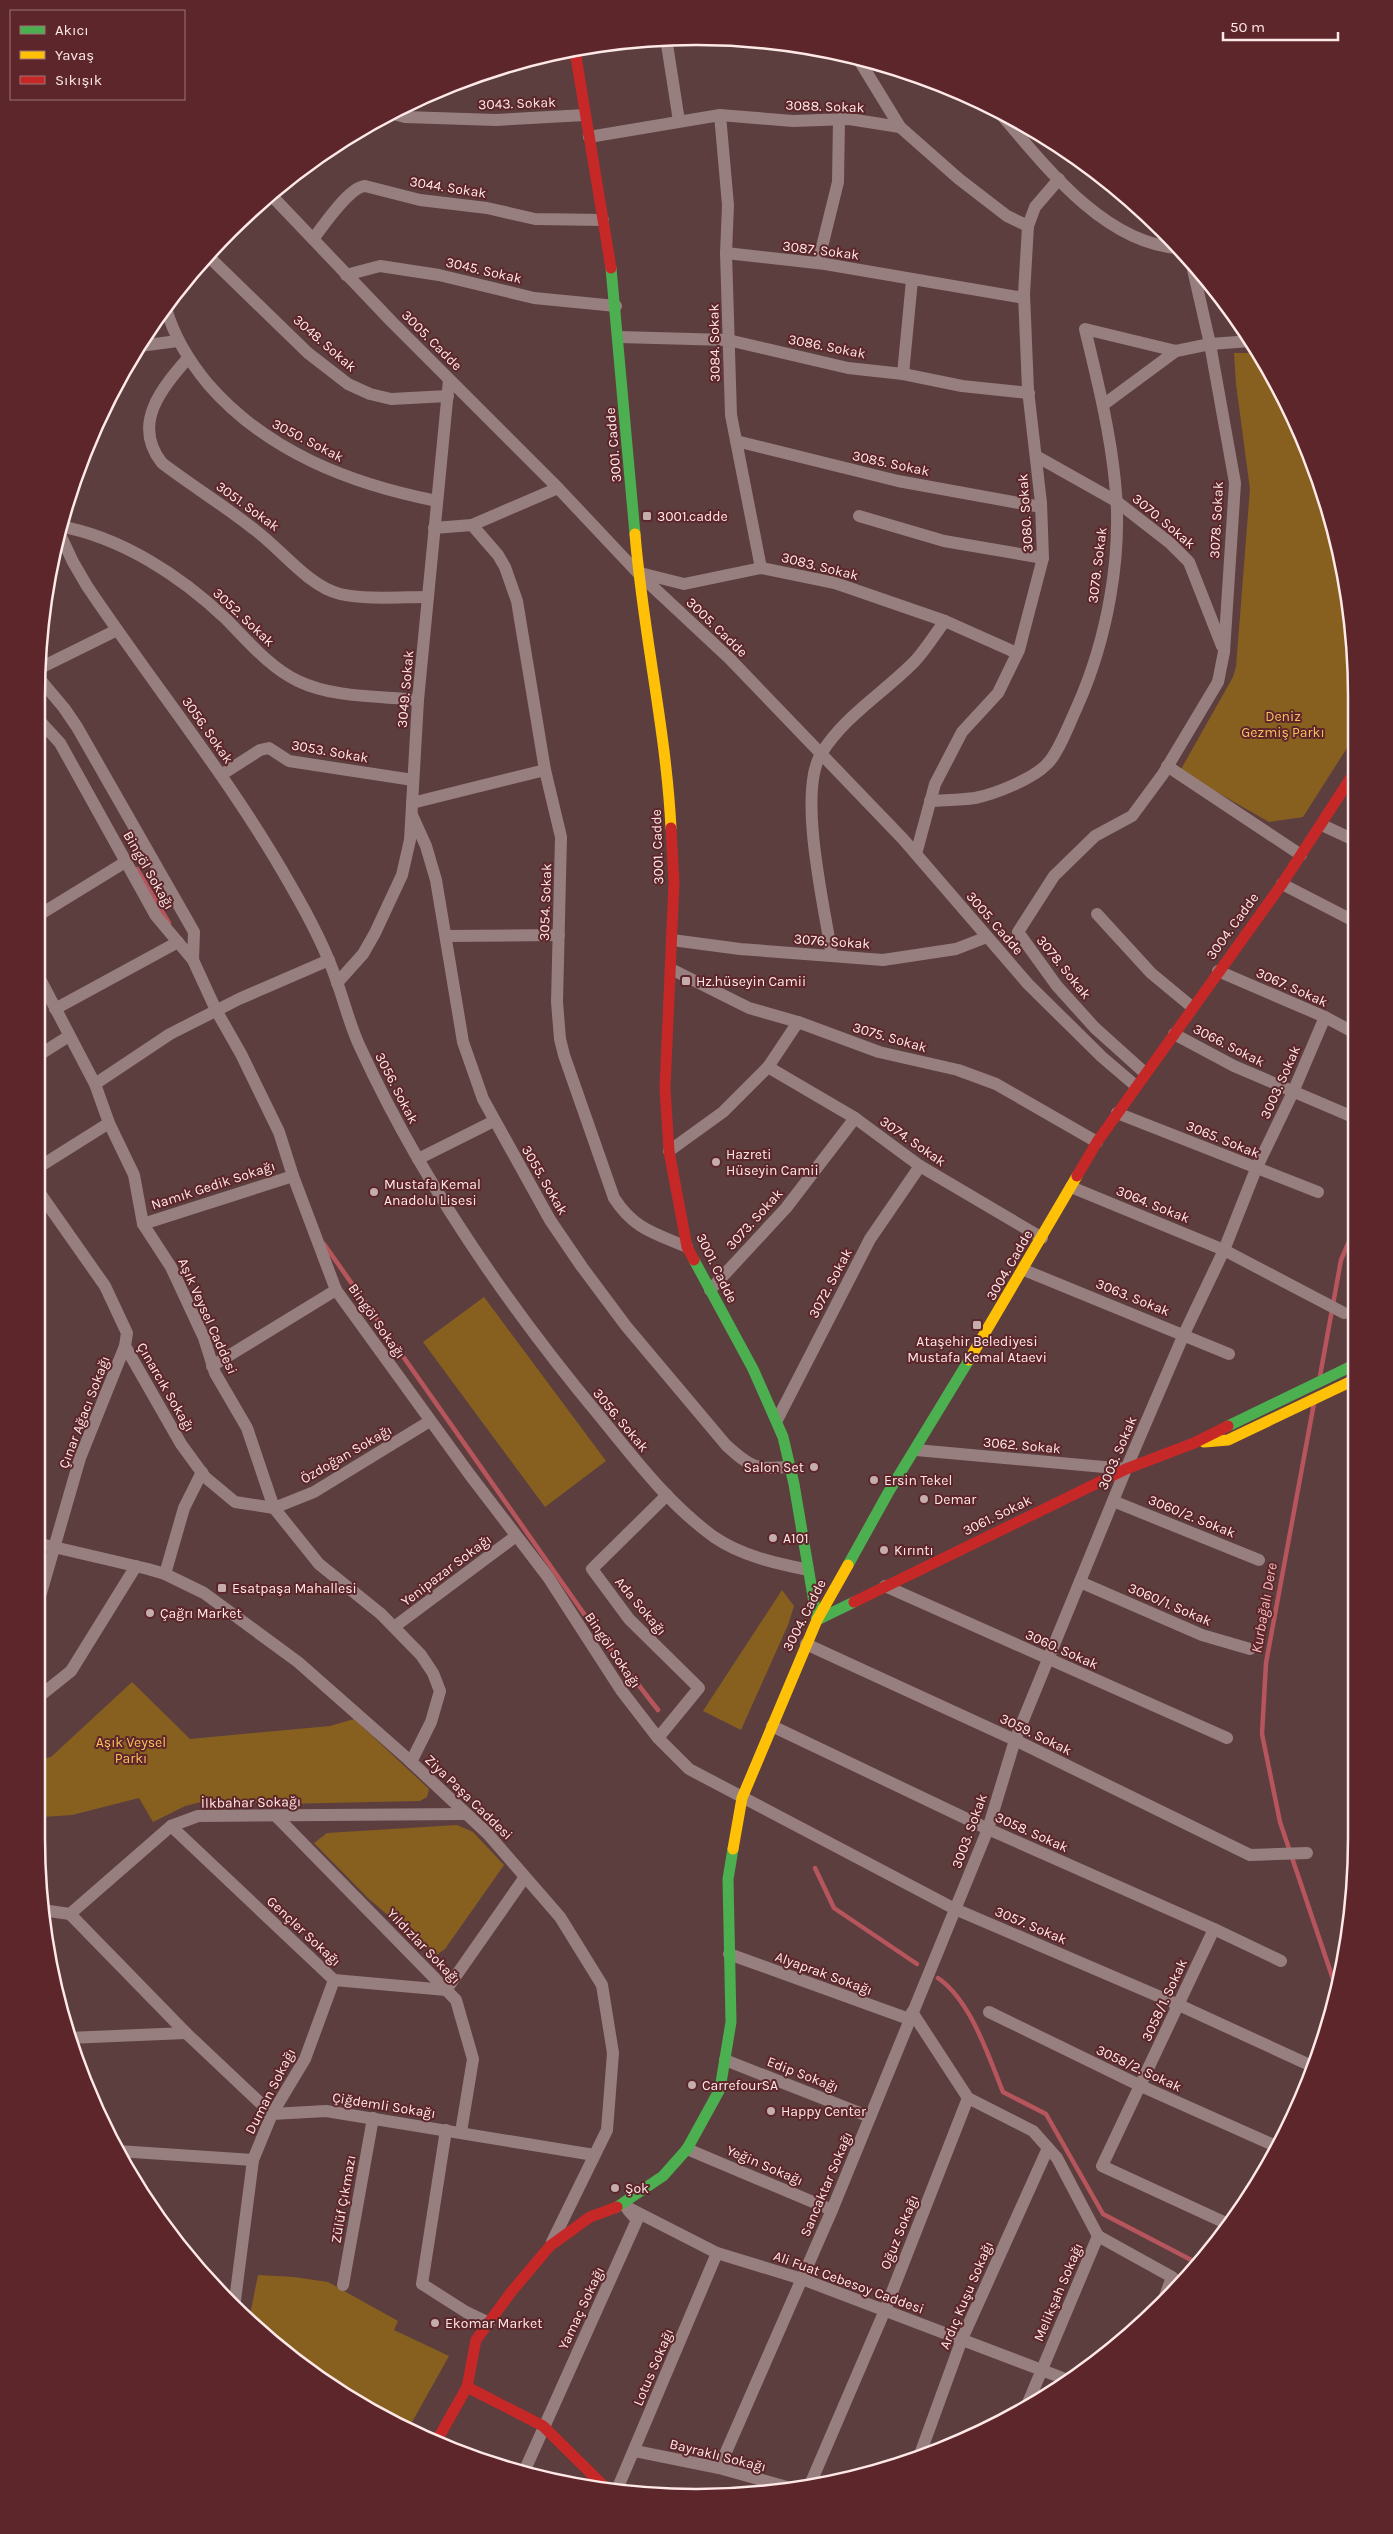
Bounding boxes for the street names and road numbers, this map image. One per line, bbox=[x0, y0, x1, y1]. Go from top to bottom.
street label: 3043. Sokak bbox=[478, 94, 556, 113]
street label: 3088. Sokak bbox=[785, 97, 865, 116]
street label: 3044. Sokak bbox=[408, 173, 488, 202]
street label: 3087. Sokak bbox=[782, 237, 860, 264]
street label: 3045. Sokak bbox=[444, 253, 524, 288]
street label: 3084. Sokak bbox=[705, 304, 724, 382]
street label: 3005. Cadde bbox=[398, 307, 465, 374]
street label: 3048. Sokak bbox=[290, 311, 360, 376]
street label: 3086. Sokak bbox=[787, 331, 867, 362]
street label: 3001. Cadde bbox=[602, 407, 625, 483]
street label: 3050. Sokak bbox=[269, 415, 347, 466]
street label: 3085. Sokak bbox=[851, 447, 931, 480]
street label: 3080. Sokak bbox=[1014, 473, 1037, 553]
street label: 3051. Sokak bbox=[213, 478, 283, 535]
street label: 3078. Sokak bbox=[1206, 481, 1227, 559]
street label: 3070. Sokak bbox=[1129, 490, 1199, 553]
street label: 3079. Sokak bbox=[1084, 526, 1111, 604]
street label: 3083. Sokak bbox=[780, 549, 860, 584]
street label: 3052. Sokak bbox=[209, 585, 278, 650]
street label: 3005. Cadde bbox=[682, 594, 751, 661]
street label: 3049. Sokak bbox=[394, 649, 417, 729]
street label: 3056. Sokak bbox=[178, 693, 237, 767]
street label: 3053. Sokak bbox=[290, 736, 370, 767]
street label: 3001. Cadde bbox=[648, 809, 667, 885]
street label: Bingöl Sokağı bbox=[119, 828, 178, 913]
street label: 3054. Sokak bbox=[536, 863, 555, 941]
street label: 3005. Cadde bbox=[962, 888, 1027, 959]
street label: 3004. Cadde bbox=[1202, 889, 1262, 963]
street label: 3076. Sokak bbox=[793, 930, 871, 953]
street label: 3078. Sokak bbox=[1033, 932, 1095, 1003]
street label: 3067. Sokak bbox=[1253, 964, 1330, 1011]
street label: 3075. Sokak bbox=[851, 1019, 929, 1056]
street label: 3066. Sokak bbox=[1190, 1020, 1267, 1071]
street label: 3003. Sokak bbox=[1257, 1043, 1304, 1122]
street label: 3056. Sokak bbox=[371, 1050, 422, 1127]
street label: 3074. Sokak bbox=[877, 1113, 949, 1170]
street label: 3065. Sokak bbox=[1184, 1117, 1262, 1162]
street label: 3055. Sokak bbox=[518, 1142, 571, 1218]
street label: Namık Gedik Sokağı bbox=[149, 1157, 277, 1214]
street label: 3064. Sokak bbox=[1114, 1182, 1192, 1227]
street label: 3073. Sokak bbox=[722, 1185, 786, 1254]
street label: 3004. Cadde bbox=[982, 1227, 1036, 1304]
street label: 3001. Cadde bbox=[692, 1231, 741, 1306]
street label: 3072. Sokak bbox=[805, 1245, 856, 1321]
street label: Aşık Veysel Caddesi bbox=[174, 1256, 241, 1377]
street label: 3063. Sokak bbox=[1093, 1275, 1172, 1320]
street label: Bingöl Sokağı bbox=[344, 1280, 409, 1362]
street label: Çınarcık Sokağı bbox=[133, 1340, 198, 1435]
street label: Çınar Ağacı Sokağı bbox=[55, 1353, 114, 1471]
street label: 3056. Sokak bbox=[589, 1385, 652, 1456]
street label: 3003. Sokak bbox=[1094, 1414, 1141, 1493]
street label: Özdoğan Sokağı bbox=[297, 1421, 395, 1487]
street label: 3062. Sokak bbox=[982, 1434, 1062, 1457]
street label: 3061. Sokak bbox=[960, 1491, 1035, 1539]
street label: 3060/2. Sokak bbox=[1146, 1491, 1238, 1542]
street label: Yenipazar Sokağı bbox=[398, 1531, 495, 1610]
street label: Ada Sokağı bbox=[611, 1574, 670, 1639]
street label: 3004. Cadde bbox=[779, 1576, 830, 1654]
street label: 3060/1. Sokak bbox=[1126, 1579, 1214, 1630]
street label: Bingöl Sokağı bbox=[581, 1609, 644, 1691]
street label: 3060. Sokak bbox=[1023, 1626, 1101, 1673]
street label: 3059. Sokak bbox=[997, 1710, 1075, 1759]
street label: Ziya Paşa Caddesi bbox=[421, 1751, 516, 1844]
street label: 3003. Sokak bbox=[948, 1791, 991, 1871]
street label: İlkbahar Sokağı bbox=[201, 1793, 301, 1812]
street label: 3058. Sokak bbox=[992, 1809, 1071, 1856]
street label: Gençler Sokağı bbox=[263, 1893, 344, 1970]
street label: 3057. Sokak bbox=[992, 1903, 1069, 1948]
street label: Yıldızlar Sokağı bbox=[383, 1905, 464, 1988]
street label: Alyaprak Sokağı bbox=[773, 1948, 875, 1999]
street label: 3058/1. Sokak bbox=[1138, 1956, 1191, 2044]
street label: 3058/2. Sokak bbox=[1093, 2041, 1184, 2096]
street label: Duman Sokağı bbox=[242, 2045, 299, 2137]
street label: Edip Sokağı bbox=[764, 2053, 841, 2096]
street label: Çiğdemli Sokağı bbox=[331, 2089, 437, 2122]
street label: Sancaktar Sokağı bbox=[797, 2129, 856, 2239]
street label: Yeğin Sokağı bbox=[724, 2142, 806, 2189]
street label: Zülüf Çıkmazı bbox=[327, 2154, 360, 2245]
street label: Oğuz Sokağı bbox=[877, 2192, 922, 2272]
street label: Ardıç Kuşu Sokağı bbox=[936, 2238, 997, 2352]
street label: Melikşah Sokağı bbox=[1030, 2240, 1087, 2344]
street label: Ali Fuat Cebesoy Caddesi bbox=[771, 2247, 926, 2318]
street label: Yamaç Sokağı bbox=[555, 2264, 608, 2352]
street label: Lotus Sokağı bbox=[630, 2326, 677, 2408]
street label: Bayraklı Sokağı bbox=[668, 2435, 768, 2476]

